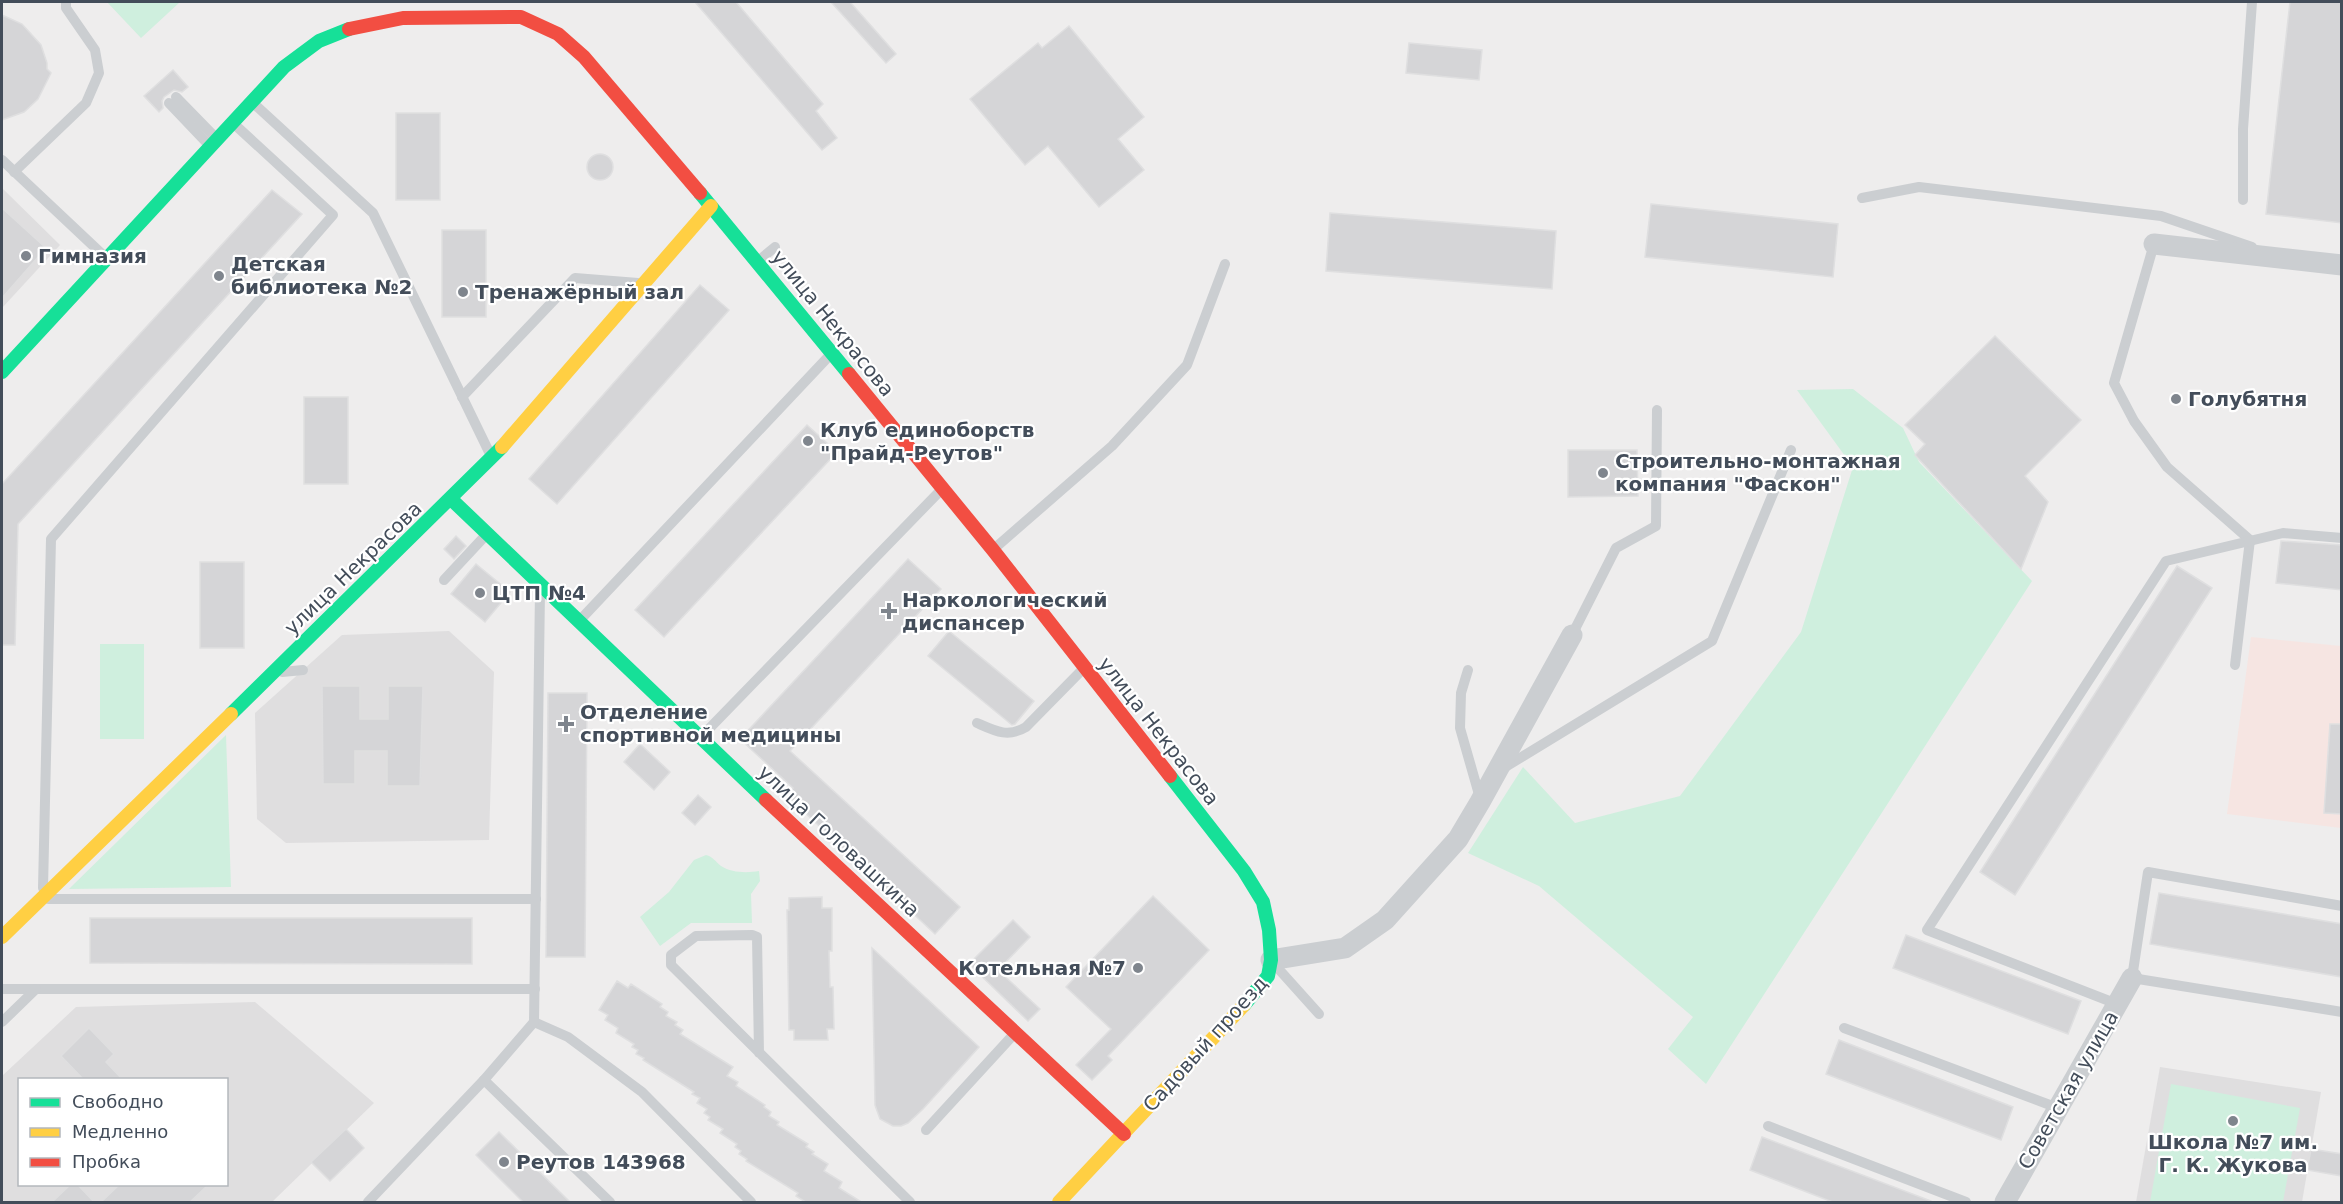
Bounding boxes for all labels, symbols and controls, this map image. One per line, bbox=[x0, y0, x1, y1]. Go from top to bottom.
place label: Гимназия bbox=[38, 244, 147, 268]
street label: улица Некрасова bbox=[767, 245, 899, 401]
marker: Гимназия bbox=[19, 249, 33, 263]
place label: Детская библиотека №2 bbox=[231, 252, 413, 299]
marker: Детская библиотека №2 bbox=[212, 269, 226, 283]
place label: Тренажёрный зал bbox=[475, 280, 684, 304]
marker: Тренажёрный зал bbox=[456, 285, 470, 299]
place label: Голубятня bbox=[2188, 387, 2307, 411]
marker: Голубятня bbox=[2169, 392, 2183, 406]
place label: Клуб единоборств "Прайд-Реутов" bbox=[820, 418, 1034, 465]
marker: Клуб единоборств "Прайд-Реутов" bbox=[801, 434, 815, 448]
place label: Строительно-монтажная компания "Фаскон" bbox=[1615, 449, 1901, 496]
marker: Строительно-монтажная компания "Фаскон" bbox=[1596, 466, 1610, 480]
street label: улица Некрасова bbox=[279, 496, 427, 640]
place label: ЦТП №4 bbox=[492, 581, 586, 605]
marker: ЦТП №4 bbox=[473, 586, 487, 600]
place label: Наркологический диспансер bbox=[902, 588, 1107, 635]
marker: Наркологический диспансер bbox=[880, 602, 898, 620]
street label: улица Некрасова bbox=[1094, 652, 1224, 810]
place label: Отделение спортивной медицины bbox=[580, 700, 841, 747]
marker: Отделение спортивной медицины bbox=[557, 715, 575, 733]
street label: улица Головашкина bbox=[753, 760, 925, 922]
place label: Котельная №7 bbox=[958, 956, 1126, 980]
marker: Котельная №7 bbox=[1131, 961, 1145, 975]
street label: Садовый проезд bbox=[1138, 971, 1272, 1117]
street label: Советская улица bbox=[2013, 1006, 2123, 1174]
legend bbox=[18, 1078, 228, 1186]
text: Свободно bbox=[72, 1091, 164, 1112]
marker: Школа №7 им. Г. К. Жукова bbox=[2226, 1114, 2240, 1128]
text: Медленно bbox=[72, 1121, 168, 1142]
place label: Школа №7 им. Г. К. Жукова bbox=[2148, 1130, 2318, 1177]
place label: Реутов 143968 bbox=[516, 1150, 686, 1174]
text: Пробка bbox=[72, 1151, 141, 1172]
marker: Реутов 143968 bbox=[497, 1155, 511, 1169]

